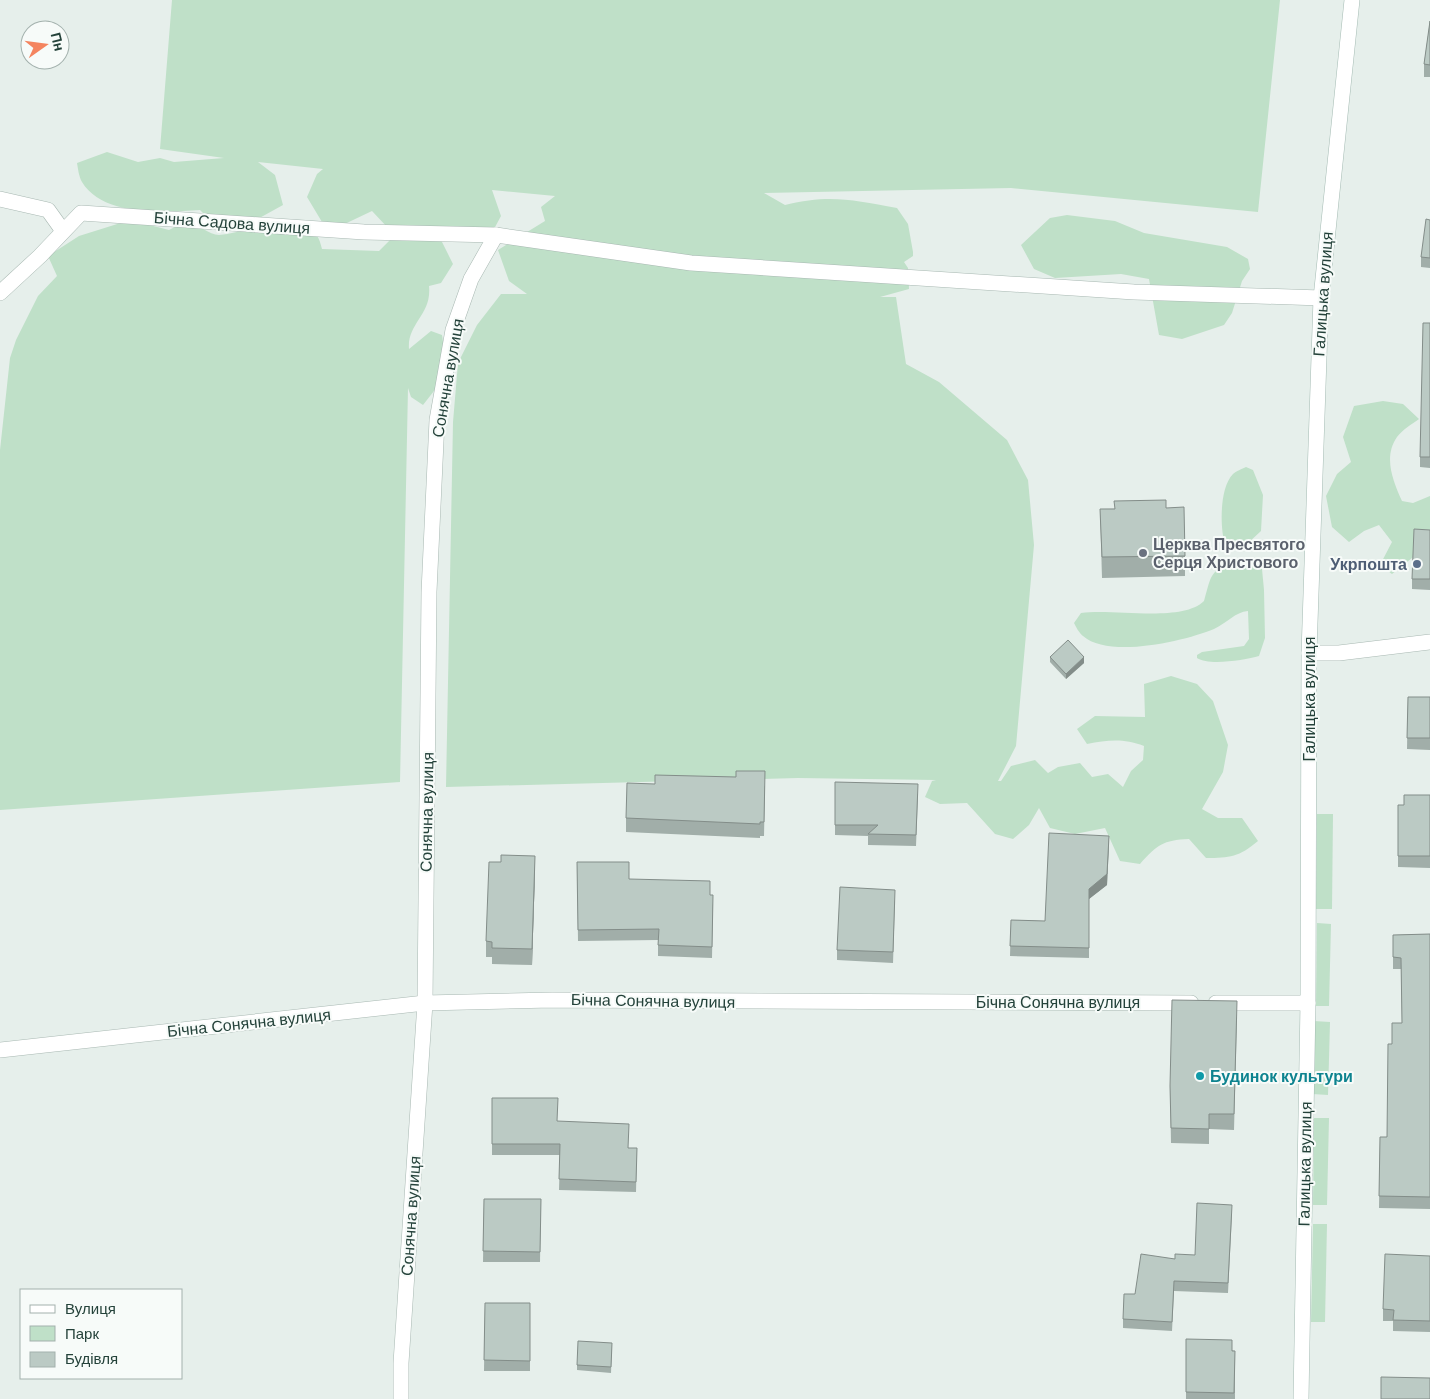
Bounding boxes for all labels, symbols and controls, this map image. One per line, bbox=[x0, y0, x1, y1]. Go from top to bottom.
north arrow bbox=[20, 20, 70, 70]
text: Пн bbox=[47, 31, 69, 53]
street label: Бічна Садова вулиця bbox=[153, 207, 311, 239]
street label: Галицька вулиця bbox=[1308, 231, 1338, 357]
street label: Сонячна вулиця bbox=[427, 317, 469, 439]
place label: Церква Пресвятого Серця Христового bbox=[1153, 534, 1306, 573]
marker: Церква Пресвятого Серця Христового bbox=[1137, 547, 1149, 559]
place label: Укрпошта bbox=[1330, 554, 1407, 575]
marker: Укрпошта bbox=[1411, 558, 1423, 570]
street label: Галицька вулиця bbox=[1299, 637, 1320, 761]
street label: Сонячна вулиця bbox=[415, 752, 439, 872]
street label: Бічна Сонячна вулиця bbox=[571, 989, 735, 1013]
street label: Бічна Сонячна вулиця bbox=[976, 992, 1140, 1013]
street label: Бічна Сонячна вулиця bbox=[166, 1004, 332, 1042]
place label: Будинок культури bbox=[1210, 1066, 1353, 1087]
marker: Будинок культури bbox=[1194, 1070, 1206, 1082]
street label: Галицька вулиця bbox=[1293, 1101, 1317, 1227]
street label: Сонячна вулиця bbox=[396, 1155, 426, 1277]
legend bbox=[20, 1289, 182, 1379]
text: Вулиця bbox=[65, 1299, 116, 1319]
text: Парк bbox=[65, 1324, 99, 1344]
text: Будівля bbox=[65, 1349, 118, 1369]

